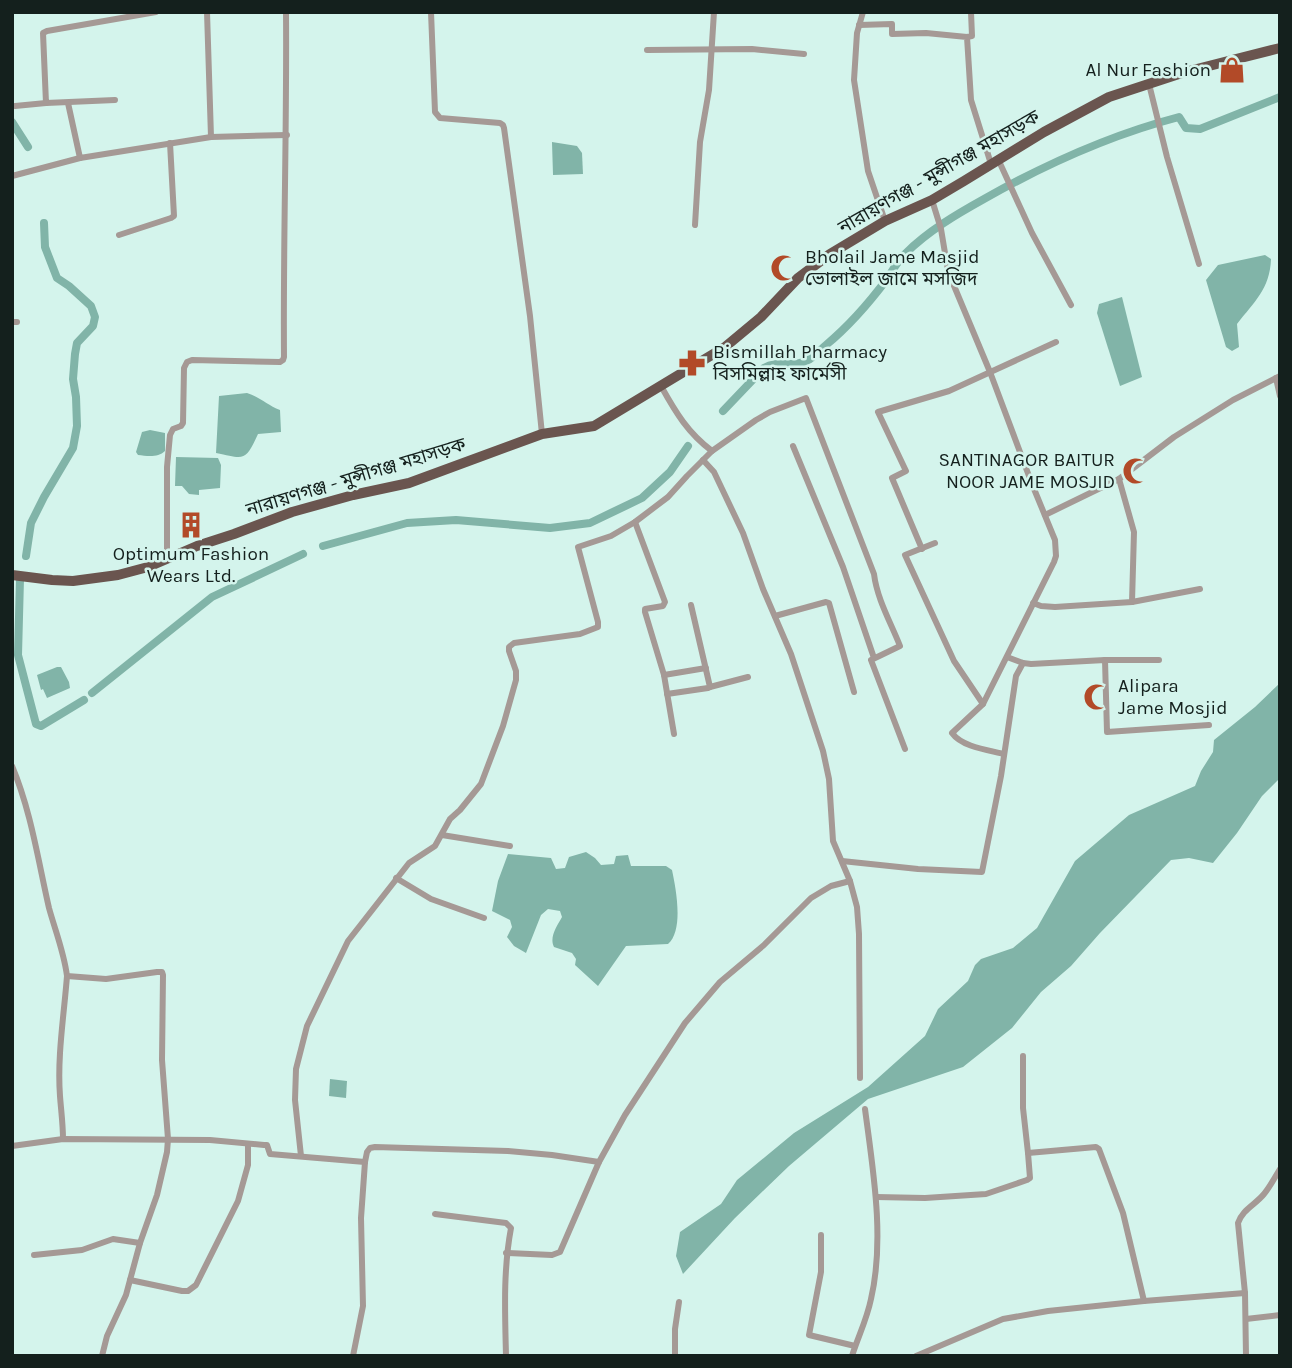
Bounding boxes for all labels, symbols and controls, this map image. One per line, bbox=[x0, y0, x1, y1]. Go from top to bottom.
shop icon: Al Nur Fashion bbox=[1217, 55, 1247, 85]
place label: Al Nur Fashion bbox=[1085, 59, 1211, 81]
street label: নারায়ণগঞ্জ - মুন্সীগঞ্জ মহাসড়ক bbox=[833, 104, 1044, 239]
place label: Bholail Jame Masjid ভোলাইল জামে মসজিদ bbox=[805, 246, 980, 290]
mosque icon: Bholail Jame Masjid ভোলাইল জামে মসজিদ bbox=[769, 253, 799, 283]
place label: Bismillah Pharmacy বিসমিল্লাহ ফার্মেসী bbox=[712, 341, 887, 385]
pharmacy icon: Bismillah Pharmacy বিসমিল্লাহ ফার্মেসী bbox=[677, 348, 707, 378]
street label: নারায়ণগঞ্জ - মুন্সীগঞ্জ মহাসড়ক bbox=[242, 432, 469, 521]
place label: SANTINAGOR BAITUR NOOR JAME MOSJID bbox=[939, 449, 1115, 493]
mosque icon: SANTINAGOR BAITUR NOOR JAME MOSJID bbox=[1121, 456, 1151, 486]
building icon: Optimum Fashion Wears Ltd. bbox=[176, 510, 206, 540]
place label: Optimum Fashion Wears Ltd. bbox=[113, 543, 269, 587]
place label: Alipara Jame Mosjid bbox=[1118, 675, 1228, 719]
mosque icon: Alipara Jame Mosjid bbox=[1082, 682, 1112, 712]

